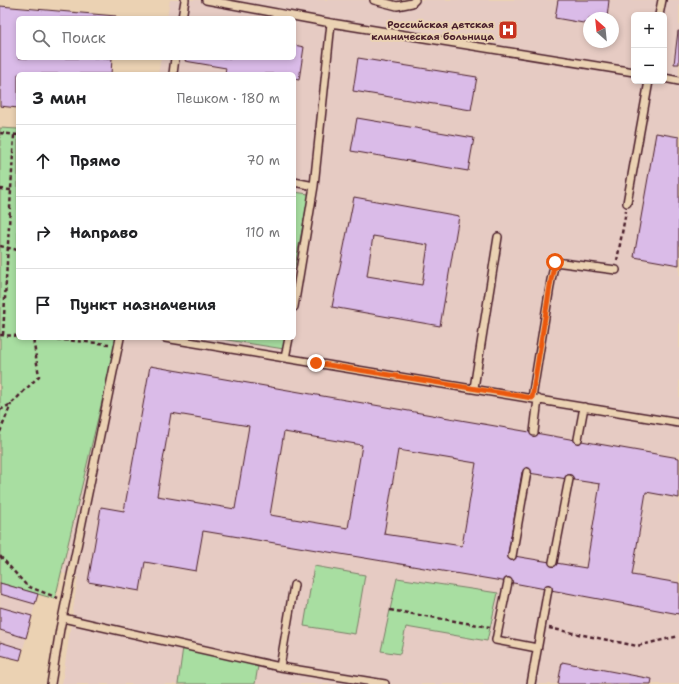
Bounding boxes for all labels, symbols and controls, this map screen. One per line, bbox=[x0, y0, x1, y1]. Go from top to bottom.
north arrow bbox=[583, 12, 619, 48]
map controls bbox=[631, 12, 667, 84]
button: + bbox=[631, 12, 667, 48]
search box bbox=[16, 16, 296, 60]
place label: Российская детская клиническая больница bbox=[371, 18, 494, 43]
hospital icon: Российская детская клиническая больница bbox=[497, 19, 519, 41]
icon: search bbox=[30, 27, 52, 49]
text: Поиск bbox=[62, 28, 106, 48]
button: − bbox=[631, 48, 667, 84]
text: 3 мин bbox=[32, 87, 87, 109]
text: Пешком · 180 m bbox=[177, 90, 280, 107]
icon: ahead bbox=[32, 150, 54, 172]
text: Прямо bbox=[70, 151, 120, 171]
text: 70 m bbox=[246, 152, 280, 169]
icon: right bbox=[32, 222, 54, 244]
text: Направо bbox=[70, 223, 138, 243]
text: 110 m bbox=[245, 224, 280, 241]
route start bbox=[546, 253, 564, 271]
icon: arrive bbox=[32, 294, 54, 316]
text: Пункт назначения bbox=[70, 295, 216, 315]
route end bbox=[307, 354, 325, 372]

